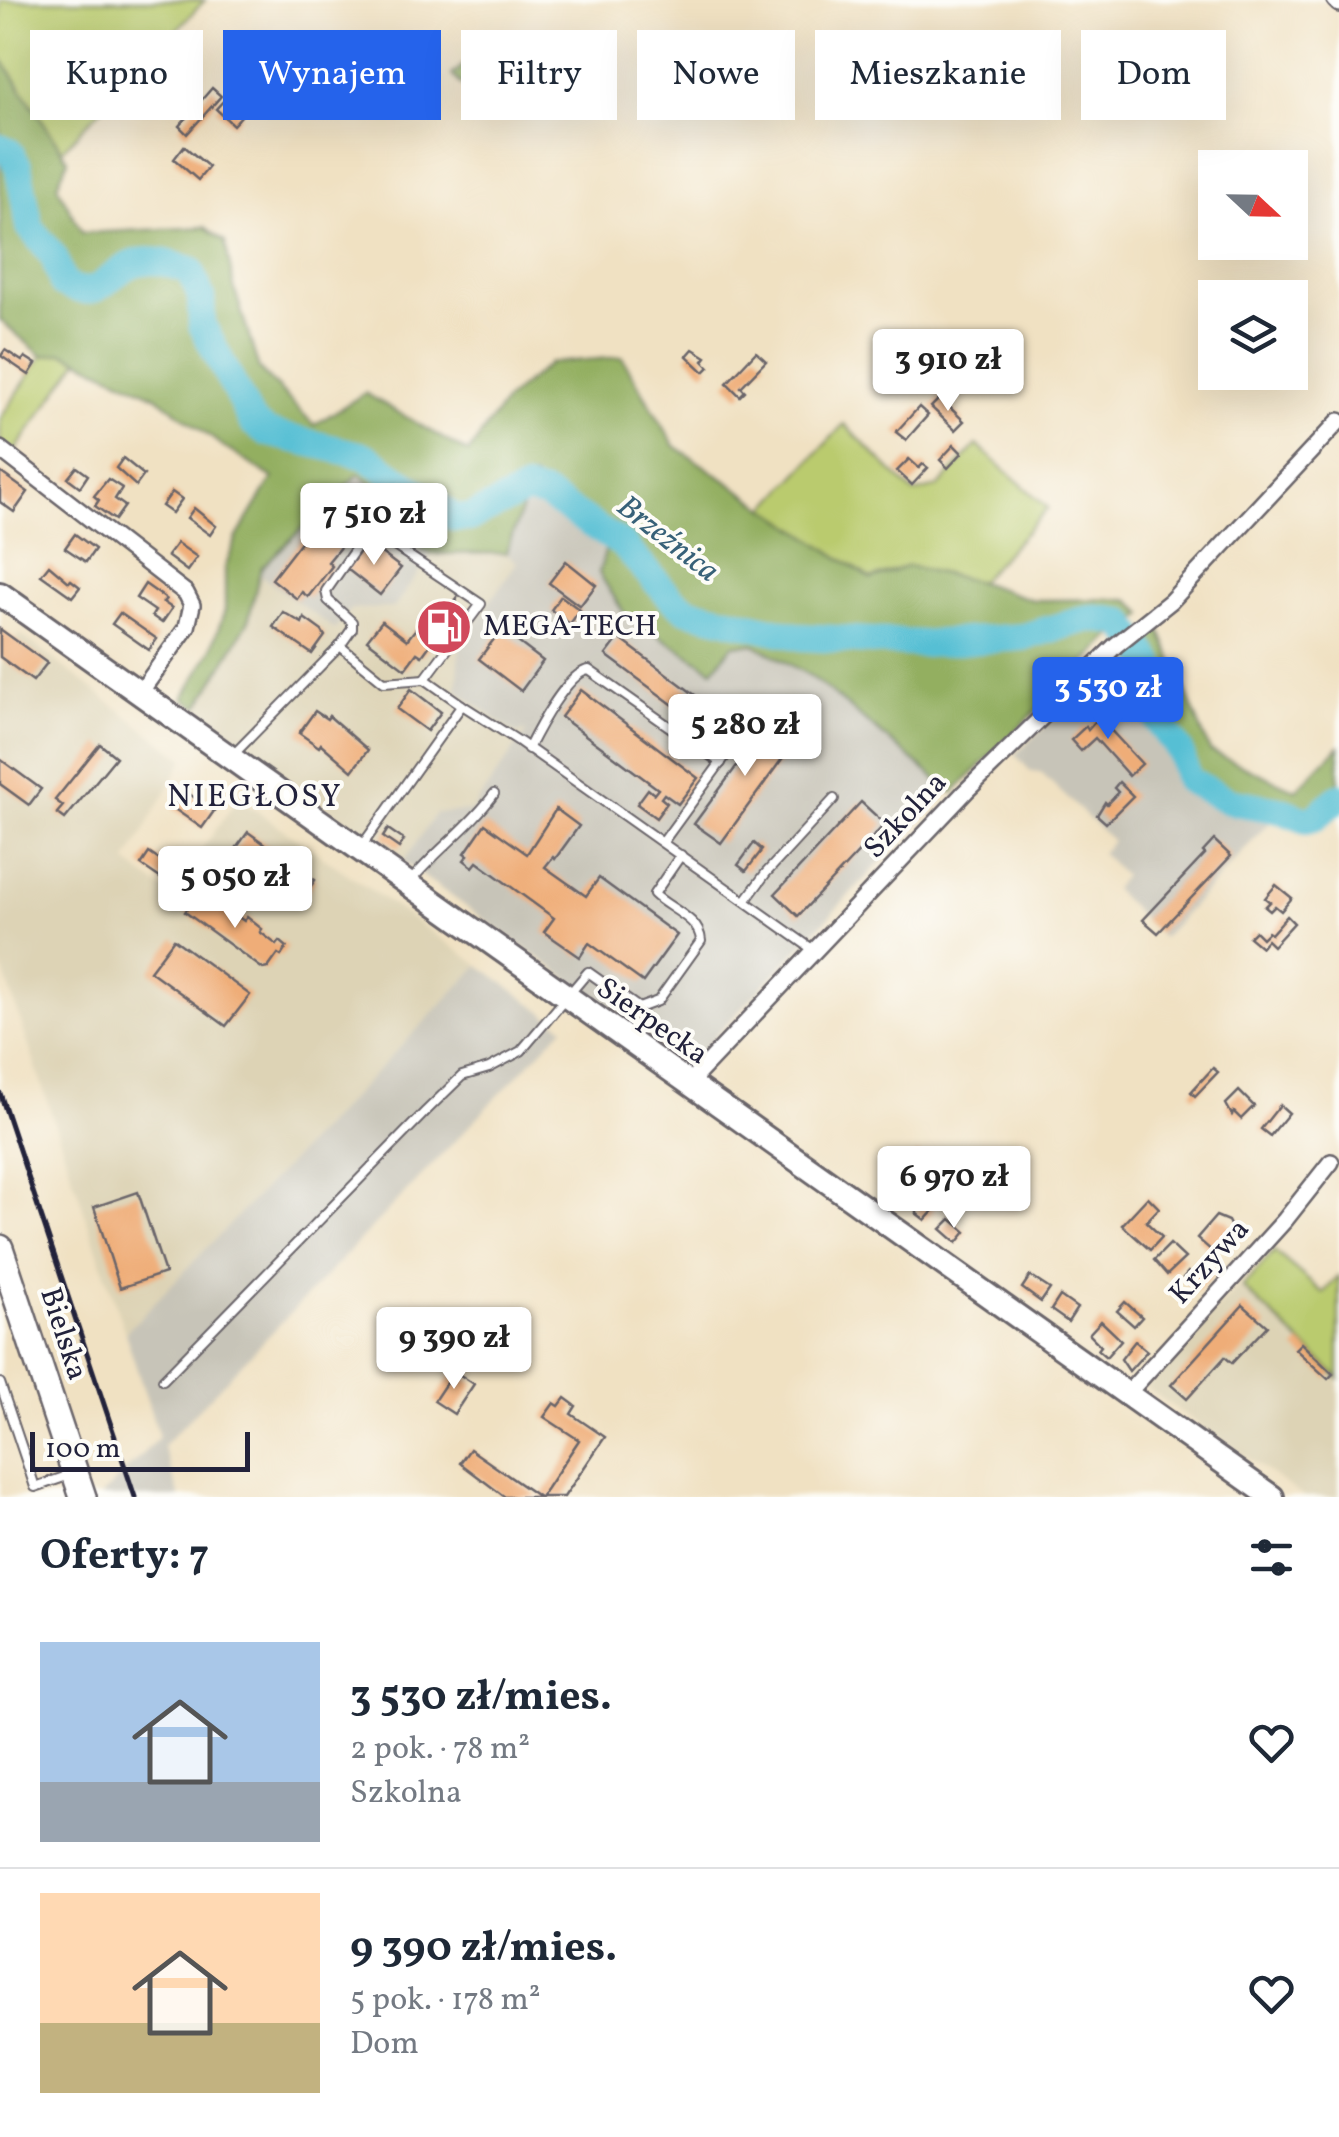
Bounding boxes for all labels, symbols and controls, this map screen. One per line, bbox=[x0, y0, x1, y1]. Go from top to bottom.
chip: Kupno bbox=[30, 30, 203, 120]
chip: Wynajem bbox=[223, 30, 441, 120]
chip: Filtry bbox=[461, 30, 617, 120]
chip: Nowe bbox=[637, 30, 795, 120]
chip: Mieszkanie bbox=[815, 30, 1061, 120]
chip: Dom bbox=[1081, 30, 1226, 120]
north arrow bbox=[1198, 150, 1308, 260]
map controls bbox=[1198, 150, 1308, 390]
button: layers bbox=[1198, 280, 1308, 390]
pin: 3 910 zł bbox=[845, 329, 1051, 414]
text: 3 910 zł bbox=[895, 339, 1001, 383]
pin: 7 510 zł bbox=[271, 483, 477, 568]
water label: Brzeźnica bbox=[607, 486, 727, 594]
text: 7 510 zł bbox=[322, 493, 426, 537]
fuel station icon: MEGA-TECH bbox=[414, 597, 474, 657]
place label: MEGA-TECH bbox=[483, 606, 657, 648]
pin: 3 530 zł bbox=[1005, 657, 1211, 742]
text: 3 530 zł bbox=[1054, 667, 1162, 711]
pin: 5 280 zł bbox=[642, 694, 848, 779]
text: 5 280 zł bbox=[690, 704, 800, 748]
street label: Szkolna bbox=[855, 763, 957, 869]
district label: NIEGŁOSY bbox=[167, 776, 343, 820]
pin: 5 050 zł bbox=[132, 846, 338, 931]
text: 5 050 zł bbox=[180, 856, 290, 900]
street label: Sierpecka bbox=[588, 968, 716, 1076]
pin: 6 970 zł bbox=[851, 1146, 1057, 1231]
text: 6 970 zł bbox=[899, 1156, 1009, 1200]
street label: Krzywa bbox=[1160, 1210, 1260, 1314]
street label: Bielska bbox=[28, 1282, 98, 1386]
pin: 9 390 zł bbox=[351, 1307, 557, 1392]
text: 9 390 zł bbox=[398, 1317, 510, 1361]
scale bar bbox=[30, 1427, 250, 1472]
text: 100 m bbox=[45, 1430, 120, 1469]
text: Oferty: 7 bbox=[40, 1528, 209, 1587]
icon: filters bbox=[1244, 1530, 1299, 1585]
text: 3 530 zł/mies. bbox=[350, 1669, 612, 1728]
icon: home bbox=[120, 1682, 240, 1802]
icon: heart bbox=[1244, 1715, 1299, 1770]
text: 2 pok. · 78 m² bbox=[350, 1728, 530, 1772]
text: Szkolna bbox=[350, 1772, 462, 1816]
text: 9 390 zł/mies. bbox=[350, 1920, 617, 1979]
icon: home bbox=[120, 1933, 240, 2053]
icon: heart bbox=[1244, 1966, 1299, 2021]
text: 5 pok. · 178 m² bbox=[350, 1979, 541, 2023]
text: Dom bbox=[350, 2023, 419, 2067]

